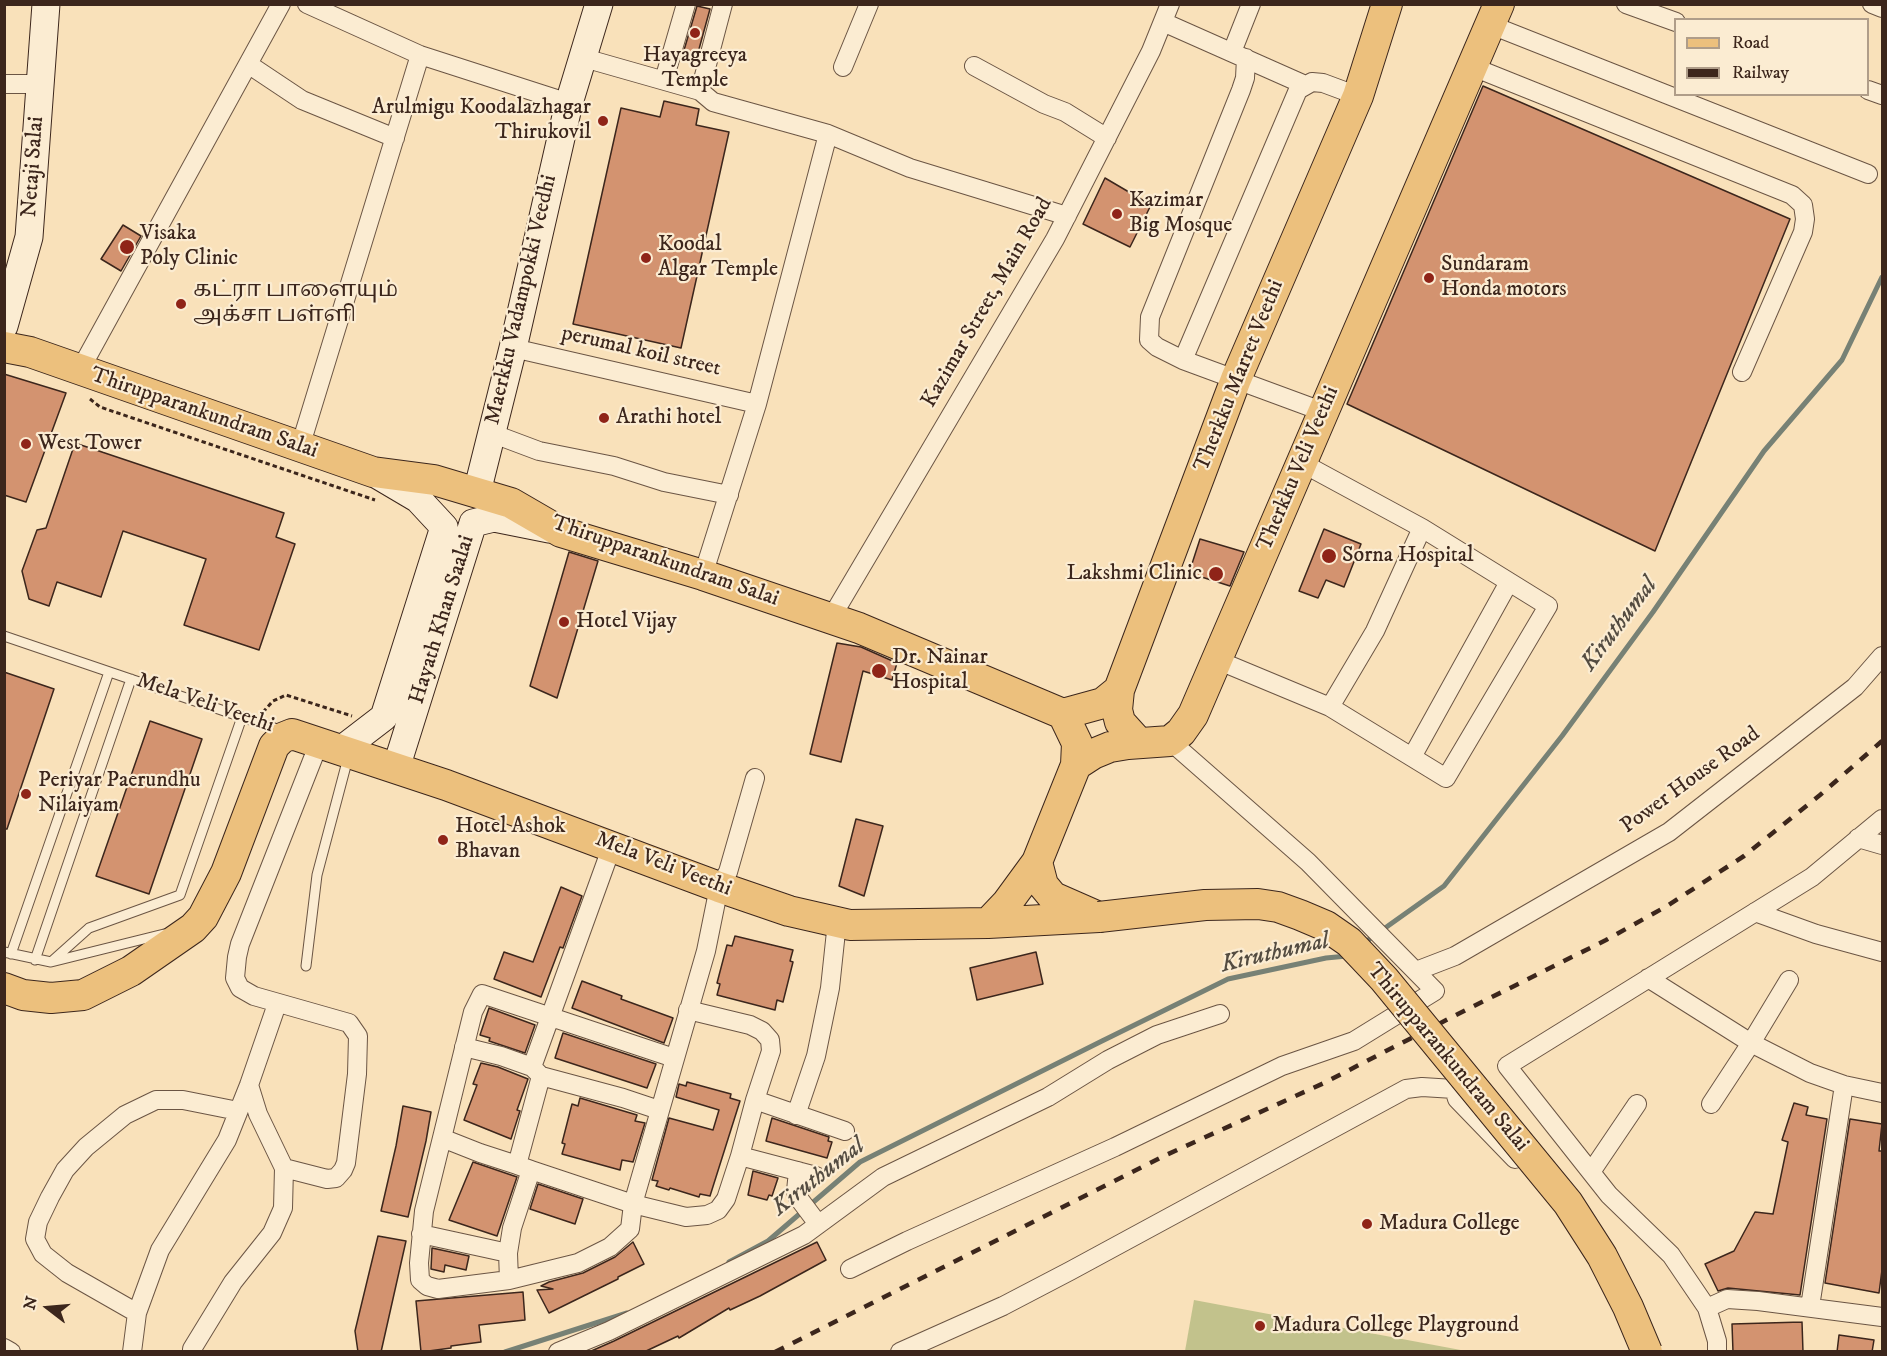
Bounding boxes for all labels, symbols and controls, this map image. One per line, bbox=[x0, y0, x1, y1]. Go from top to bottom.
legend bbox=[1674, 18, 1869, 96]
marker: Hayagreeya Temple bbox=[688, 26, 702, 40]
text: Road bbox=[1732, 32, 1769, 54]
place label: Hayagreeya Temple bbox=[643, 43, 747, 94]
text: Railway bbox=[1732, 62, 1789, 84]
place label: Arulmigu Koodalazhagar Thirukovil bbox=[372, 95, 591, 146]
marker: Arulmigu Koodalazhagar Thirukovil bbox=[596, 114, 610, 128]
street label: Netaji Salai bbox=[17, 116, 51, 218]
street label: Maerkku Vadampokki Veedhi bbox=[480, 173, 564, 427]
place label: Kazimar Big Mosque bbox=[1129, 188, 1232, 240]
street label: Kazimar Street, Main Road bbox=[917, 193, 1059, 413]
marker: Kazimar Big Mosque bbox=[1110, 207, 1124, 221]
place label: Visaka Poly Clinic bbox=[140, 221, 238, 272]
place label: Koodal Algar Temple bbox=[658, 232, 778, 284]
marker: Visaka Poly Clinic bbox=[118, 238, 136, 256]
marker: Koodal Algar Temple bbox=[639, 251, 653, 265]
place label: Sundaram Honda motors bbox=[1441, 252, 1567, 304]
marker: Sundaram Honda motors bbox=[1422, 271, 1436, 285]
street label: Therkku Marret Veethi bbox=[1189, 276, 1291, 476]
place label: கட்ரா பாளையும் அக்சா பள்ளி bbox=[193, 278, 398, 330]
marker: கட்ரா பாளையும் அக்சா பள்ளி bbox=[174, 297, 188, 311]
street label: perumal koil street bbox=[559, 321, 723, 383]
street label: Thirupparankundram Salai bbox=[87, 363, 321, 465]
street label: Therkku Veli Veethi bbox=[1252, 383, 1346, 555]
place label: Arathi hotel bbox=[616, 405, 721, 431]
marker: Arathi hotel bbox=[597, 411, 611, 425]
place label: West Tower bbox=[38, 431, 142, 457]
marker: West Tower bbox=[19, 437, 33, 451]
street label: Thirupparankundram Salai bbox=[548, 511, 782, 613]
street label: Hayath Khan Saalai bbox=[405, 532, 481, 708]
place label: Sorna Hospital bbox=[1342, 543, 1474, 569]
marker: Sorna Hospital bbox=[1320, 547, 1338, 565]
place label: Lakshmi Clinic bbox=[1067, 561, 1202, 587]
marker: Lakshmi Clinic bbox=[1207, 565, 1225, 583]
water label: Kiruthumal bbox=[1575, 573, 1665, 677]
place label: Hotel Vijay bbox=[576, 609, 677, 635]
marker: Hotel Vijay bbox=[557, 615, 571, 629]
place label: Dr. Nainar Hospital bbox=[892, 645, 988, 696]
marker: Dr. Nainar Hospital bbox=[870, 662, 888, 680]
street label: Mela Veli Veethi bbox=[133, 668, 277, 740]
street label: Power House Road bbox=[1616, 722, 1766, 840]
place label: Periyar Paerundhu Nilaiyam bbox=[38, 768, 201, 819]
marker: Periyar Paerundhu Nilaiyam bbox=[19, 787, 33, 801]
place label: Hotel Ashok Bhavan bbox=[455, 814, 566, 866]
street label: Mela Veli Veethi bbox=[591, 827, 735, 903]
marker: Hotel Ashok Bhavan bbox=[436, 833, 450, 847]
water label: Kiruthumal bbox=[1218, 928, 1332, 980]
street label: Thirupparankundram Salai bbox=[1360, 958, 1534, 1158]
water label: Kiruthumal bbox=[767, 1133, 871, 1223]
place label: Madura College bbox=[1379, 1211, 1520, 1237]
marker: Madura College bbox=[1360, 1217, 1374, 1231]
north arrow bbox=[18, 1278, 78, 1338]
text: N bbox=[19, 1294, 42, 1312]
place label: Madura College Playground bbox=[1272, 1313, 1519, 1339]
marker: Madura College Playground bbox=[1253, 1319, 1267, 1333]

